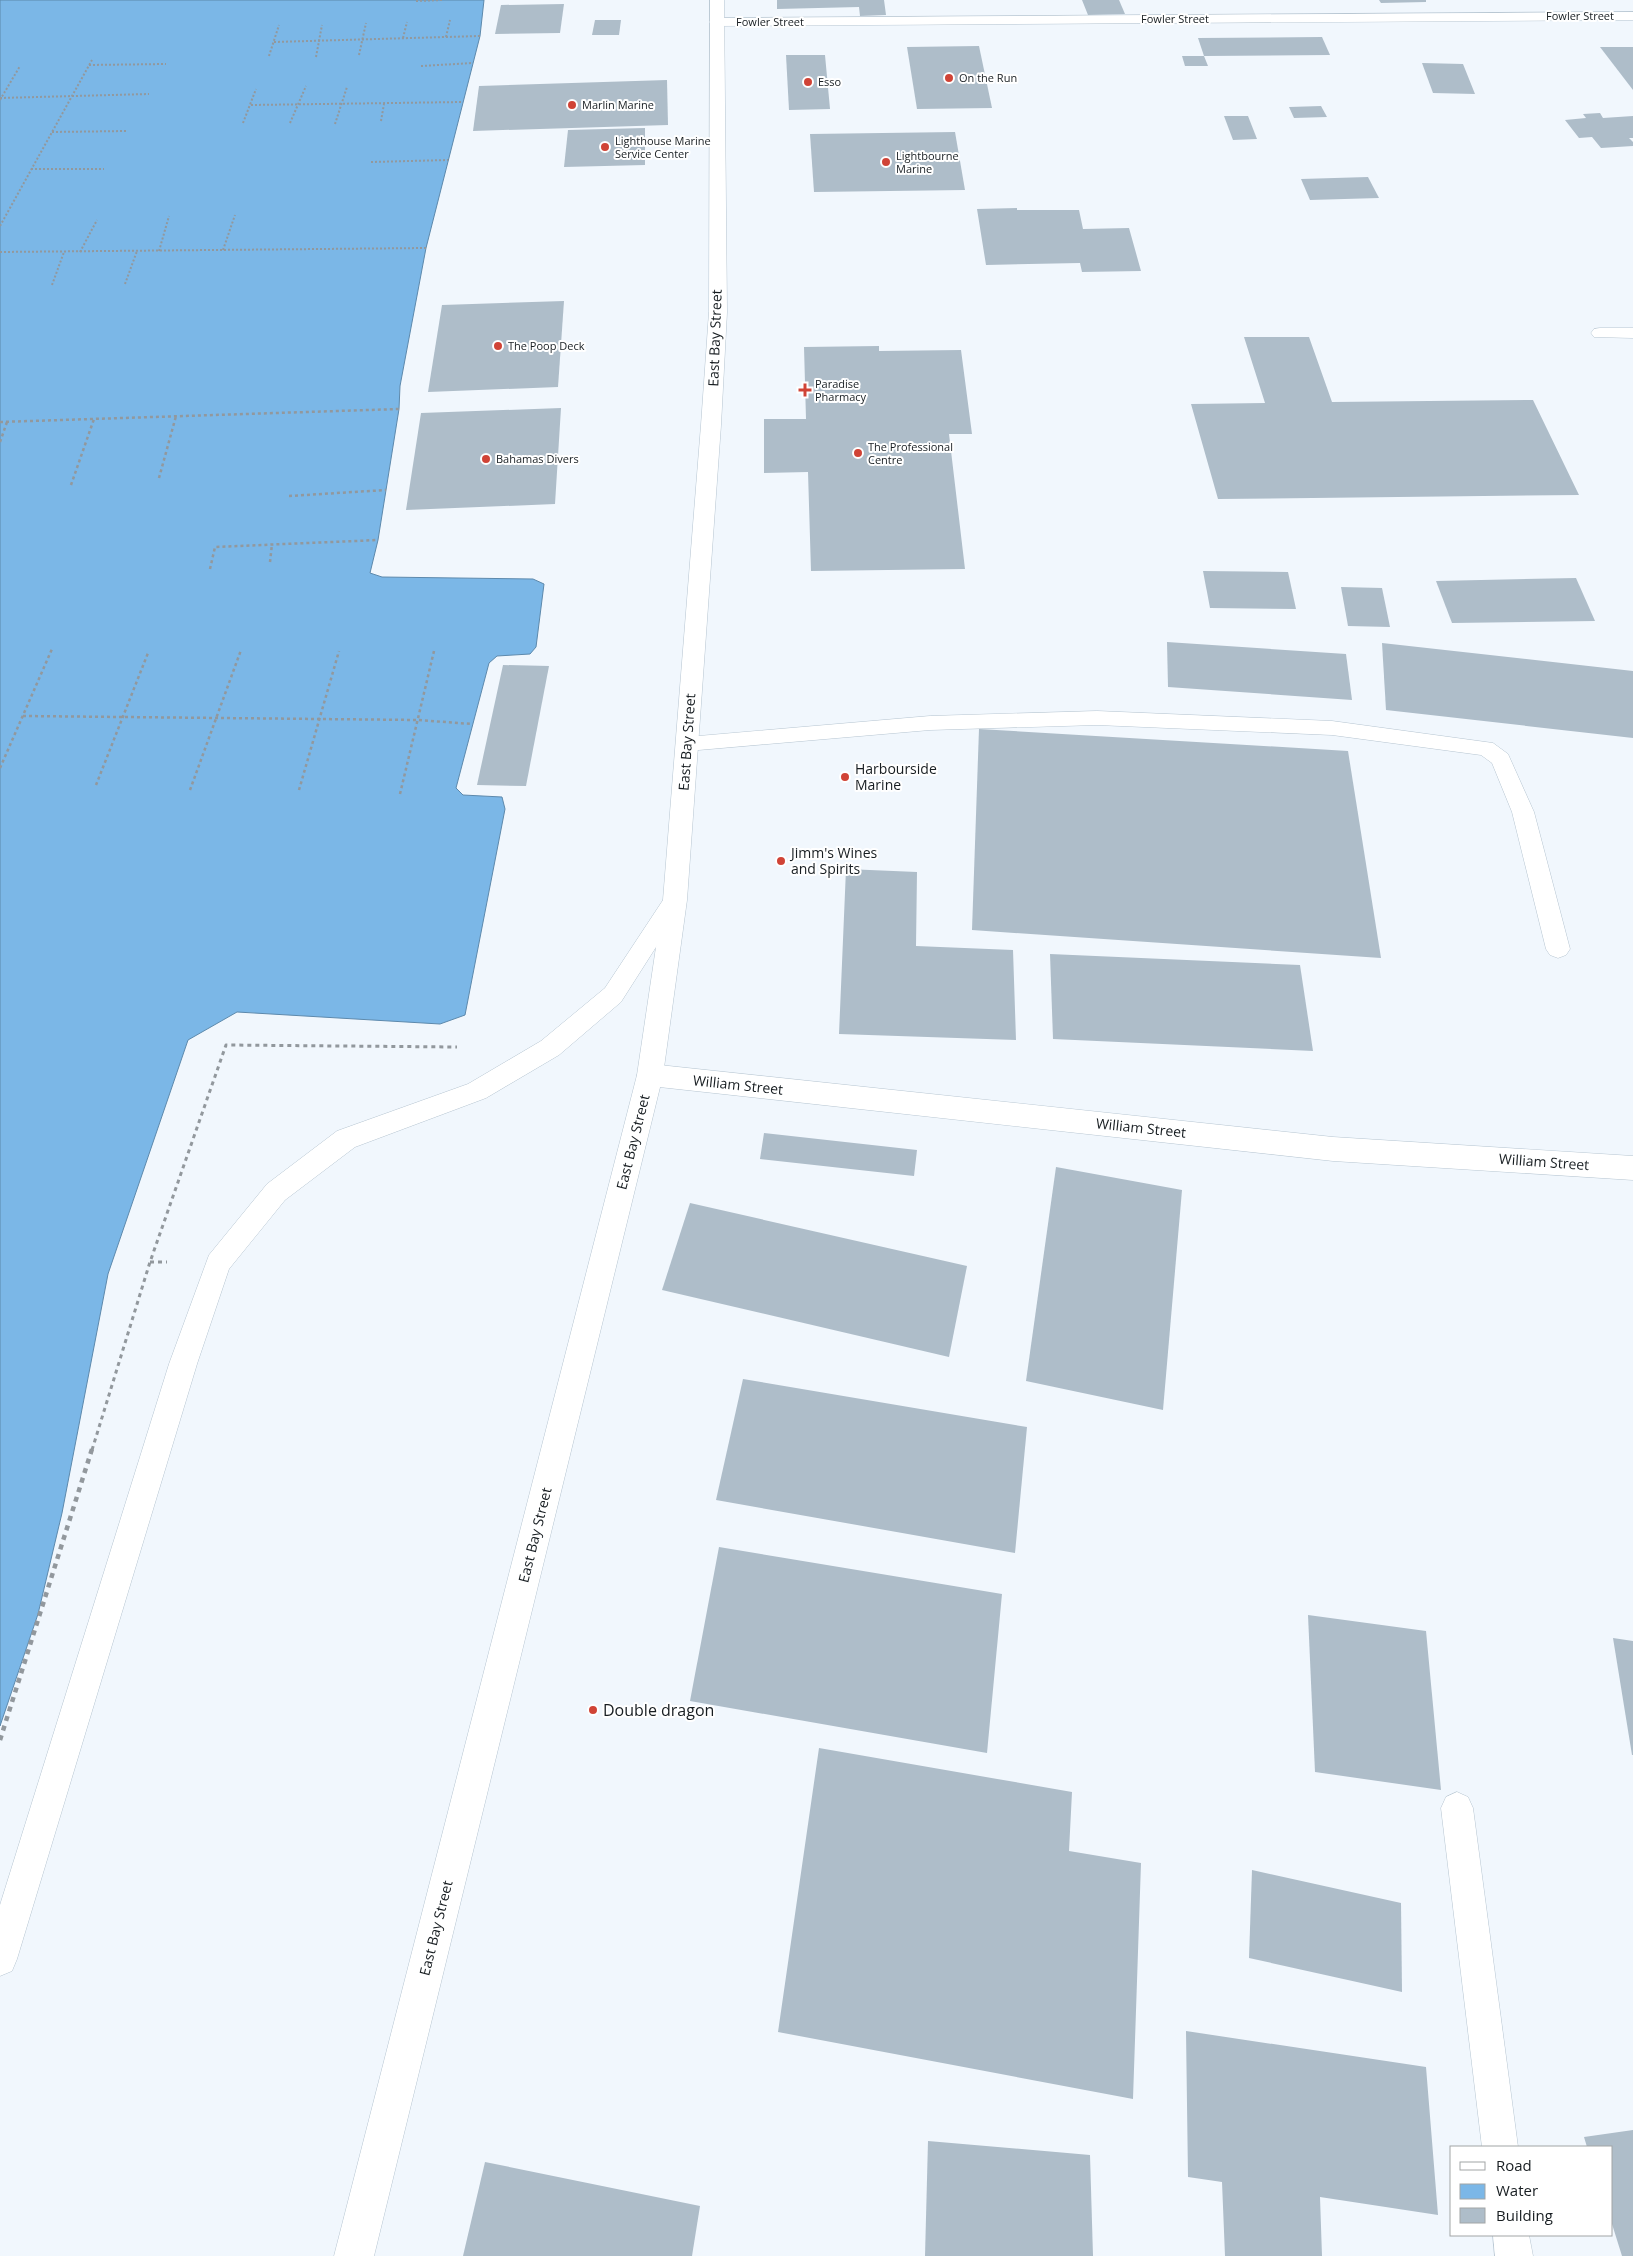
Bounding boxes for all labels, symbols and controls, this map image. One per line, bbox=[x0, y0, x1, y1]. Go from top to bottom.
street label: Fowler Street bbox=[1546, 8, 1614, 23]
street label: Fowler Street bbox=[1141, 11, 1209, 26]
street label: Fowler Street bbox=[736, 14, 804, 29]
place label: On the Run bbox=[959, 70, 1017, 85]
marker: On the Run bbox=[943, 72, 955, 84]
place label: Esso bbox=[818, 74, 842, 89]
marker: Esso bbox=[802, 76, 814, 88]
place label: Marlin Marine bbox=[582, 97, 654, 112]
marker: Marlin Marine bbox=[566, 99, 578, 111]
place label: Lighthouse Marine Service Center bbox=[615, 133, 711, 161]
marker: Lighthouse Marine Service Center bbox=[599, 141, 611, 153]
place label: Lightbourne Marine bbox=[896, 148, 959, 176]
marker: Lightbourne Marine bbox=[880, 156, 892, 168]
street label: East Bay Street bbox=[703, 289, 726, 387]
place label: The Poop Deck bbox=[508, 338, 585, 353]
marker: The Poop Deck bbox=[492, 340, 504, 352]
place label: Paradise Pharmacy bbox=[815, 376, 867, 404]
marker: Paradise Pharmacy bbox=[799, 384, 811, 396]
place label: The Professional Centre bbox=[868, 439, 953, 467]
marker: The Professional Centre bbox=[852, 447, 864, 459]
place label: Bahamas Divers bbox=[496, 451, 579, 466]
marker: Bahamas Divers bbox=[480, 453, 492, 465]
street label: East Bay Street bbox=[674, 693, 699, 791]
place label: Harbourside Marine bbox=[855, 759, 937, 794]
marker: Harbourside Marine bbox=[839, 771, 851, 783]
place label: Jimm's Wines and Spirits bbox=[789, 843, 878, 878]
marker: Jimm's Wines and Spirits bbox=[775, 855, 787, 867]
street label: William Street bbox=[692, 1070, 784, 1099]
street label: East Bay Street bbox=[612, 1092, 654, 1191]
street label: William Street bbox=[1095, 1113, 1187, 1142]
street label: William Street bbox=[1498, 1149, 1590, 1174]
street label: East Bay Street bbox=[514, 1485, 556, 1584]
place label: Double dragon bbox=[603, 1699, 714, 1721]
marker: Double dragon bbox=[587, 1704, 599, 1716]
street label: East Bay Street bbox=[415, 1878, 457, 1977]
legend bbox=[1450, 2146, 1613, 2236]
text: Road bbox=[1496, 2155, 1532, 2175]
text: Water bbox=[1496, 2180, 1538, 2200]
text: Building bbox=[1496, 2205, 1553, 2225]

